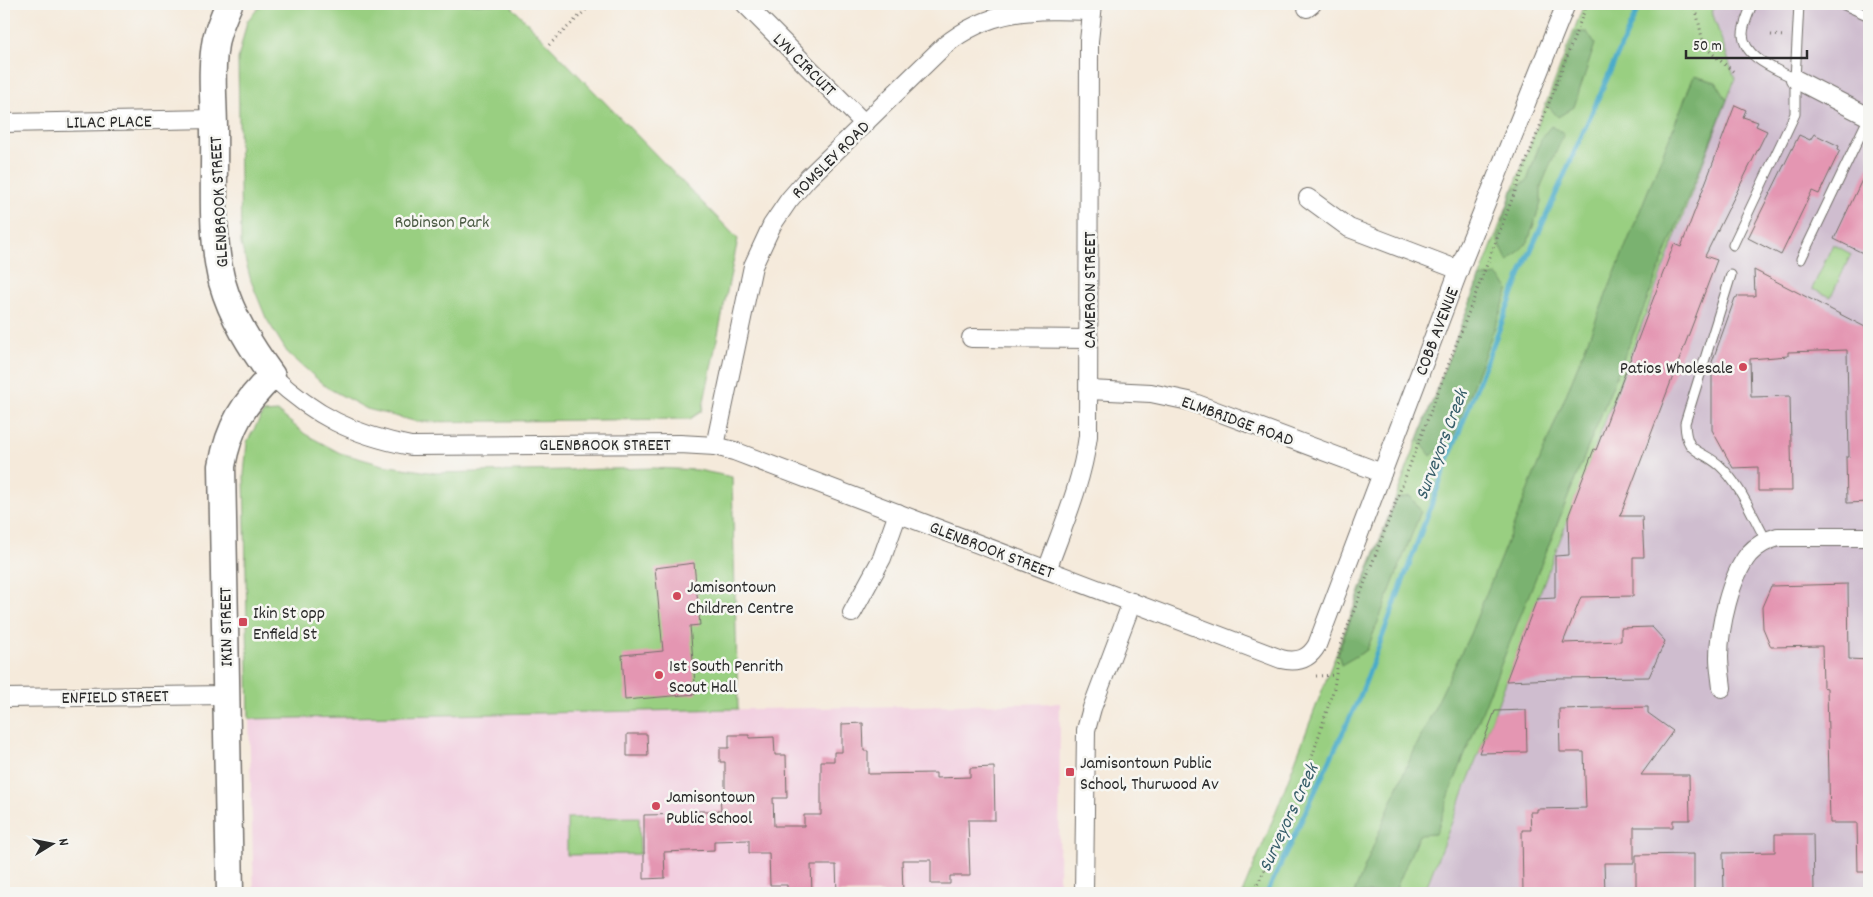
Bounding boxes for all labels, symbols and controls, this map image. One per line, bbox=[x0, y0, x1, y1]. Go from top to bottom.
street label: LYN CIRCUIT bbox=[766, 28, 841, 103]
scale bar bbox=[1686, 28, 1807, 60]
text: 50 m bbox=[1693, 36, 1722, 58]
street label: LILAC PLACE bbox=[66, 110, 152, 137]
street label: ROMSLEY ROAD bbox=[787, 116, 877, 206]
street label: GLENBROOK STREET bbox=[205, 136, 236, 268]
park label: Robinson Park bbox=[395, 211, 489, 236]
street label: CAMERON STREET bbox=[1079, 232, 1104, 349]
street label: COBB AVENUE bbox=[1410, 284, 1467, 380]
place label: Patios Wholesale bbox=[1620, 357, 1733, 382]
marker: Patios Wholesale bbox=[1737, 361, 1749, 373]
water label: Surveyors Creek bbox=[1410, 384, 1478, 504]
street label: ELMBRIDGE ROAD bbox=[1177, 390, 1297, 454]
street label: GLENBROOK STREET bbox=[539, 434, 671, 459]
street label: GLENBROOK STREET bbox=[925, 516, 1057, 587]
place label: Jamisontown Children Centre bbox=[687, 576, 794, 622]
street label: IKIN STREET bbox=[214, 587, 241, 667]
marker: Jamisontown Children Centre bbox=[671, 590, 683, 602]
place label: Ikin St opp Enfield St bbox=[253, 602, 325, 648]
marker: Ikin St opp Enfield St bbox=[237, 616, 249, 628]
place label: 1st South Penrith Scout Hall bbox=[669, 655, 783, 701]
marker: 1st South Penrith Scout Hall bbox=[653, 669, 665, 681]
street label: ENFIELD STREET bbox=[61, 685, 169, 712]
place label: Jamisontown Public School, Thurwood Av bbox=[1080, 752, 1219, 798]
water label: Surveyors Creek bbox=[1253, 758, 1328, 877]
marker: Jamisontown Public School, Thurwood Av bbox=[1064, 766, 1076, 778]
place label: Jamisontown Public School bbox=[666, 786, 755, 832]
marker: Jamisontown Public School bbox=[650, 800, 662, 812]
north arrow bbox=[28, 820, 78, 870]
text: N bbox=[52, 837, 73, 847]

